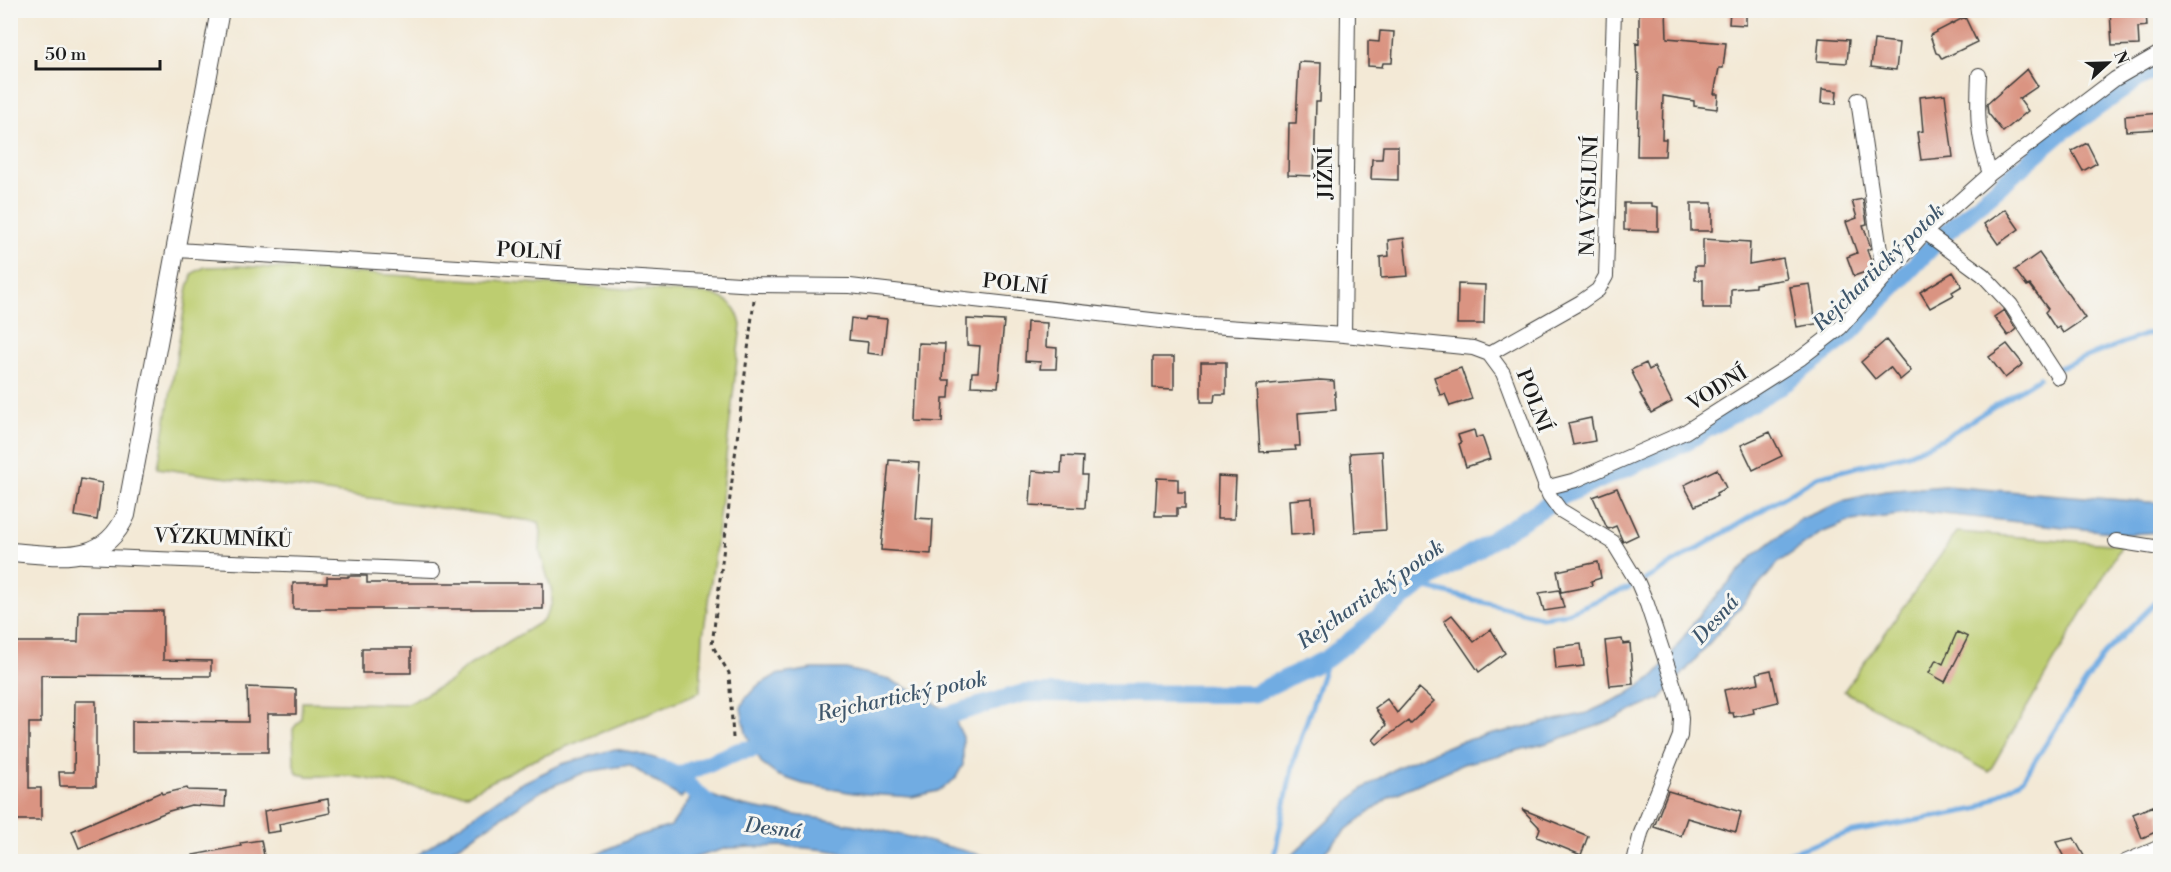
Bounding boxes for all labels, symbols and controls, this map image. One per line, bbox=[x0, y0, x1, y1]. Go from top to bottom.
scale bar bbox=[36, 33, 160, 71]
north arrow bbox=[2078, 33, 2138, 93]
text: 50 m bbox=[45, 43, 87, 66]
text: N bbox=[2109, 48, 2133, 68]
street label: NA VÝSLUNÍ bbox=[1574, 135, 1605, 257]
street label: JIŽNÍ bbox=[1313, 146, 1339, 200]
water label: Rejchartický potok bbox=[1807, 198, 1950, 338]
street label: POLNÍ bbox=[496, 237, 563, 266]
street label: POLNÍ bbox=[981, 268, 1049, 301]
street label: VODNÍ bbox=[1682, 360, 1753, 418]
street label: POLNÍ bbox=[1510, 366, 1557, 436]
street label: VÝZKUMNÍKŮ bbox=[153, 523, 293, 554]
water label: Rejchartický potok bbox=[1292, 535, 1449, 656]
water label: Desná bbox=[1687, 590, 1745, 651]
water label: Rejchartický potok bbox=[814, 666, 990, 728]
water label: Desná bbox=[742, 812, 803, 845]

